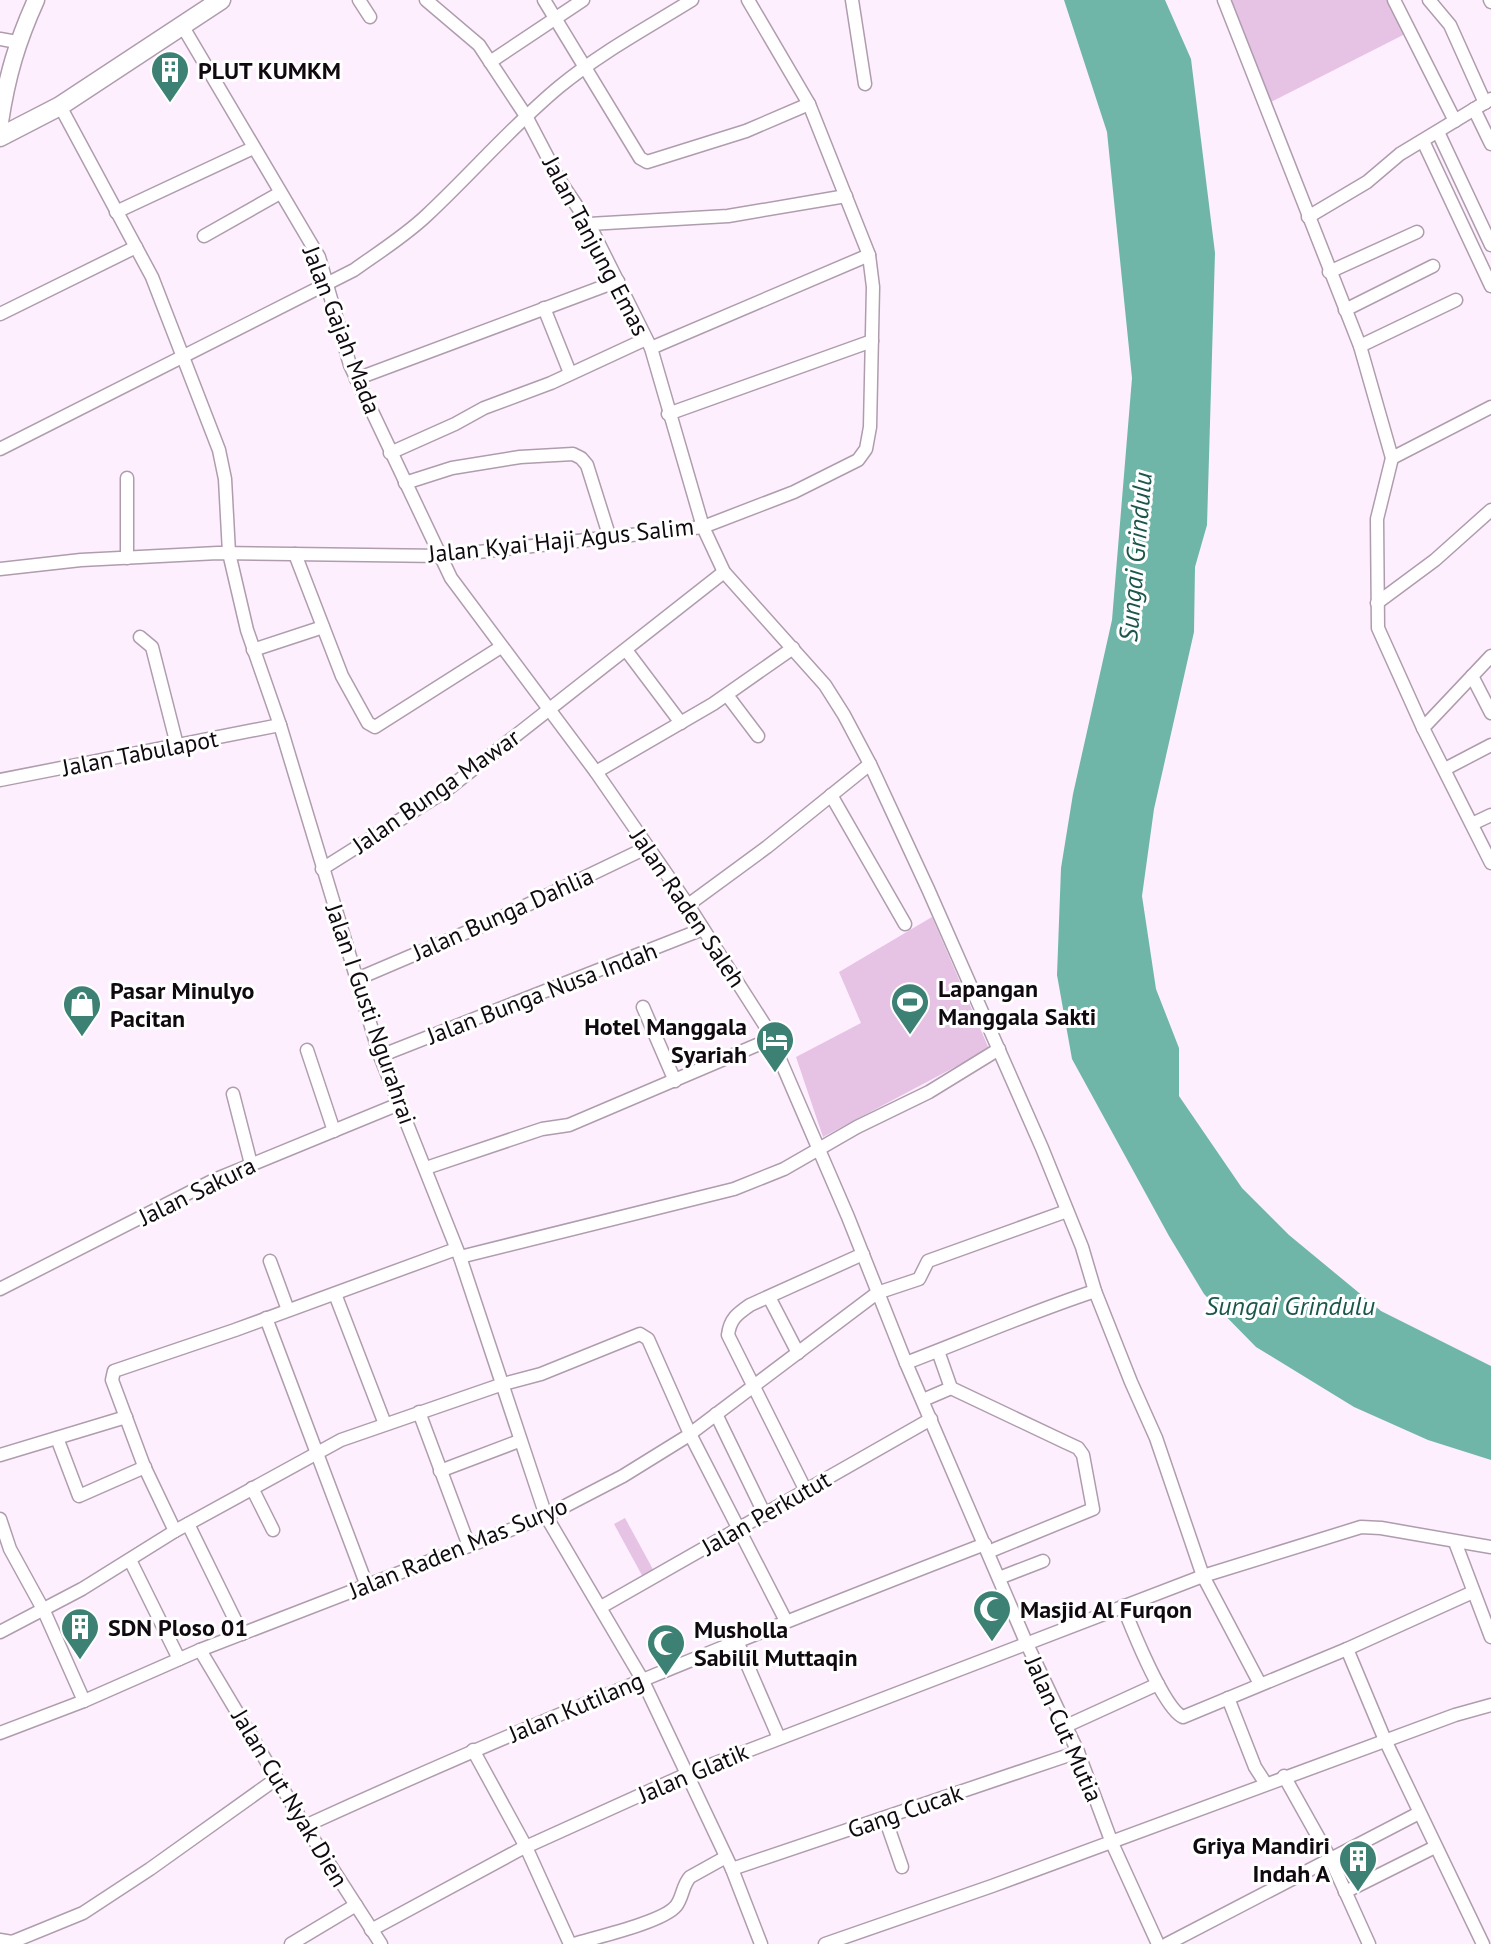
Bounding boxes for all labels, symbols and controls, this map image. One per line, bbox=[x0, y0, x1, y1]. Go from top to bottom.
building icon: PLUT KUMKM bbox=[149, 49, 191, 104]
place label: PLUT KUMKM bbox=[198, 55, 341, 86]
street label: Jalan Tanjung Emas bbox=[535, 150, 656, 341]
street label: Jalan Gajah Mada bbox=[295, 241, 388, 418]
water label: Sungai Grindulu bbox=[1111, 471, 1159, 643]
street label: Jalan Kyai Haji Agus Salim bbox=[426, 511, 695, 569]
street label: Jalan Bunga Mawar bbox=[346, 722, 526, 861]
street label: Jalan Tabulapot bbox=[58, 723, 221, 783]
street label: Jalan Raden Saleh bbox=[623, 822, 753, 993]
street label: Jalan Bunga Dahlia bbox=[407, 860, 598, 968]
street label: Jalan I Gusti Ngurahrai bbox=[318, 899, 423, 1128]
street label: Jalan Bunga Nusa Indah bbox=[422, 935, 662, 1052]
place label: Lapangan Manggala Sakti bbox=[938, 973, 1096, 1032]
place label: Pasar Minulyo Pacitan bbox=[110, 975, 254, 1034]
sports icon: Lapangan Manggala Sakti bbox=[889, 981, 931, 1036]
shop icon: Pasar Minulyo Pacitan bbox=[61, 983, 103, 1038]
place label: Hotel Manggala Syariah bbox=[584, 1011, 747, 1070]
hotel icon: Hotel Manggala Syariah bbox=[754, 1019, 796, 1074]
street label: Jalan Sakura bbox=[132, 1149, 261, 1233]
water label: Sungai Grindulu bbox=[1205, 1289, 1375, 1322]
street label: Jalan Perkutut bbox=[695, 1464, 836, 1563]
street label: Jalan Raden Mas Suryo bbox=[343, 1490, 572, 1606]
mosque icon: Masjid Al Furqon bbox=[971, 1588, 1013, 1643]
place label: Masjid Al Furqon bbox=[1020, 1594, 1192, 1625]
building icon: SDN Ploso 01 bbox=[59, 1606, 101, 1661]
place label: SDN Ploso 01 bbox=[108, 1612, 248, 1643]
place label: Musholla Sabilil Muttaqin bbox=[694, 1614, 858, 1673]
mosque icon: Musholla Sabilil Muttaqin bbox=[645, 1622, 687, 1677]
street label: Jalan Cut Mutia bbox=[1018, 1650, 1110, 1807]
street label: Jalan Kutilang bbox=[503, 1665, 648, 1750]
street label: Jalan Cut Nyak Dien bbox=[224, 1703, 355, 1893]
street label: Jalan Glatik bbox=[632, 1736, 753, 1811]
street label: Gang Cucak bbox=[843, 1777, 967, 1845]
place label: Griya Mandiri Indah A bbox=[1193, 1830, 1330, 1889]
building icon: Griya Mandiri Indah A bbox=[1337, 1838, 1379, 1893]

